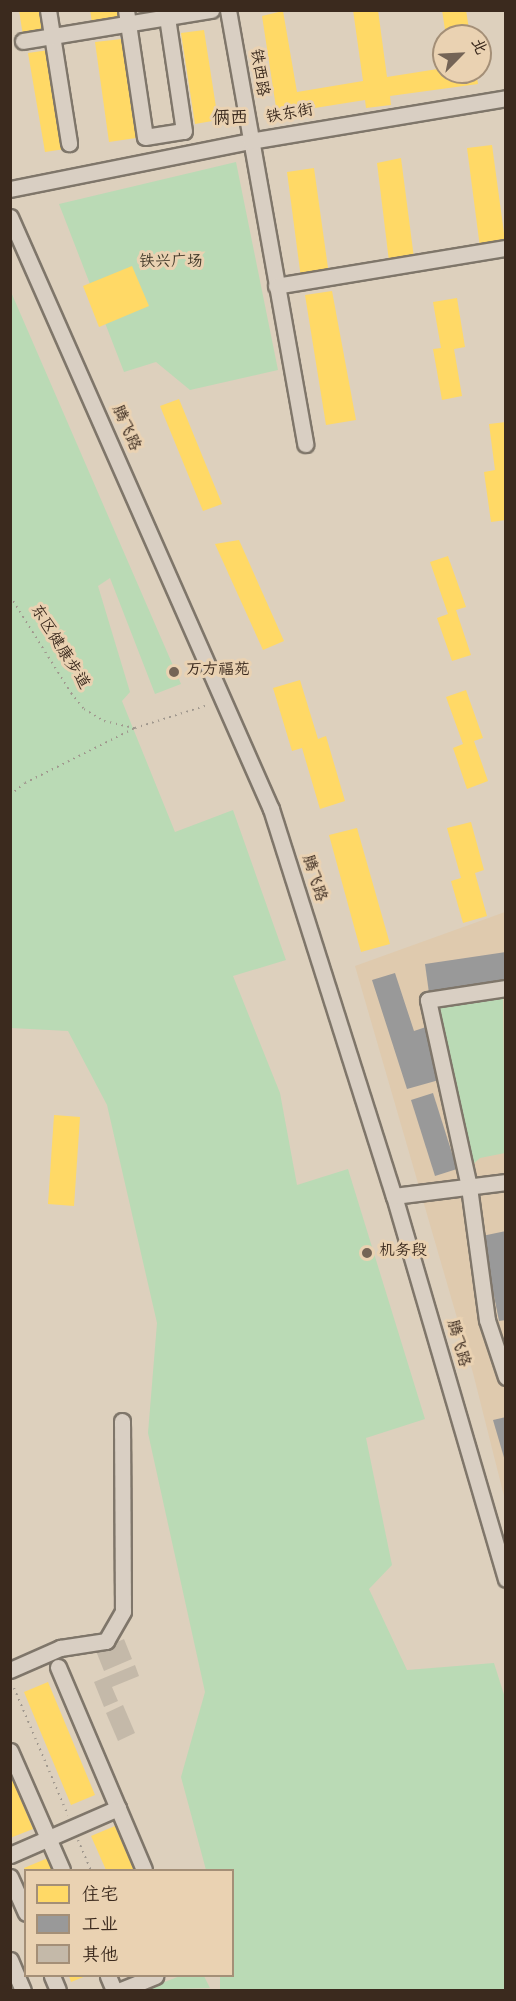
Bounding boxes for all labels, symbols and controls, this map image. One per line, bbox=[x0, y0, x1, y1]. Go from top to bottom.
north arrow bbox=[432, 24, 492, 84]
text: 北 bbox=[465, 36, 489, 58]
street label: 铁西路 bbox=[244, 48, 270, 98]
street label: 铁东街 bbox=[265, 102, 315, 130]
district label: 俩西 bbox=[212, 109, 248, 131]
park label: 铁兴广场 bbox=[139, 254, 203, 274]
street label: 腾飞路 bbox=[105, 403, 143, 455]
street label: 东区健康步道 bbox=[24, 602, 92, 694]
place label: 万方福苑 bbox=[186, 662, 250, 682]
marker: 万方福苑 bbox=[167, 665, 181, 679]
street label: 腾飞路 bbox=[295, 853, 329, 905]
place label: 机务段 bbox=[379, 1243, 427, 1263]
marker: 机务段 bbox=[360, 1246, 374, 1260]
street label: 腾飞路 bbox=[440, 1318, 472, 1370]
legend bbox=[24, 1869, 234, 1977]
text: 住宅 bbox=[82, 1886, 118, 1907]
text: 工业 bbox=[82, 1916, 118, 1937]
text: 其他 bbox=[82, 1946, 118, 1967]

